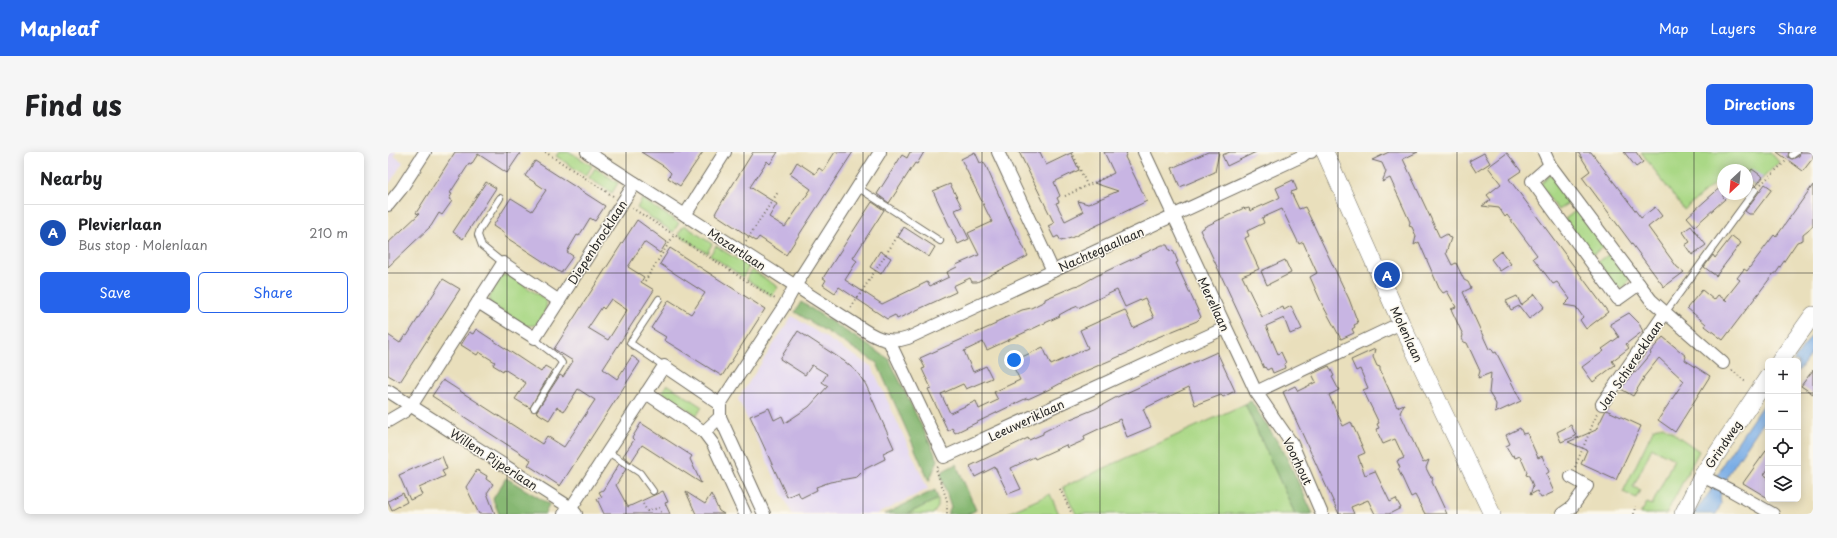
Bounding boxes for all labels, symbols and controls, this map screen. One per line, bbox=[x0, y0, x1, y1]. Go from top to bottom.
text: Mapleaf bbox=[20, 14, 98, 42]
text: Map bbox=[1659, 18, 1689, 39]
text: Layers bbox=[1711, 18, 1756, 39]
text: Share bbox=[1778, 18, 1817, 39]
text: Find us bbox=[24, 83, 122, 126]
button: Directions bbox=[1706, 84, 1813, 125]
north arrow bbox=[1717, 164, 1753, 200]
text: Nearby bbox=[40, 165, 102, 191]
street label: Diepenbrocklaan bbox=[563, 196, 631, 288]
text: Plevierlaan bbox=[78, 212, 162, 235]
street label: Nachtegaallaan bbox=[1055, 222, 1147, 276]
text: A bbox=[48, 223, 58, 242]
text: 210 m bbox=[309, 223, 348, 242]
street label: Mozartlaan bbox=[704, 223, 770, 275]
text: Bus stop · Molenlaan bbox=[78, 235, 207, 254]
pin: A bbox=[1374, 260, 1400, 290]
button: Save bbox=[40, 272, 190, 313]
button: Share bbox=[198, 272, 348, 313]
street label: Merellaan bbox=[1194, 274, 1234, 334]
street label: Molenlaan bbox=[1386, 303, 1428, 365]
street label: Jan Schierecklaan bbox=[1593, 316, 1667, 414]
your location bbox=[1004, 350, 1024, 370]
map controls bbox=[1765, 358, 1801, 502]
button: + bbox=[1765, 358, 1801, 394]
button: − bbox=[1765, 394, 1801, 430]
street label: Leeuweriklaan bbox=[985, 395, 1067, 445]
street label: Grindweg bbox=[1700, 416, 1746, 472]
street label: Willem Pijperlaan bbox=[447, 424, 541, 494]
button: locate bbox=[1765, 430, 1801, 466]
street label: Voorhout bbox=[1279, 434, 1317, 488]
button: layers bbox=[1765, 466, 1801, 502]

